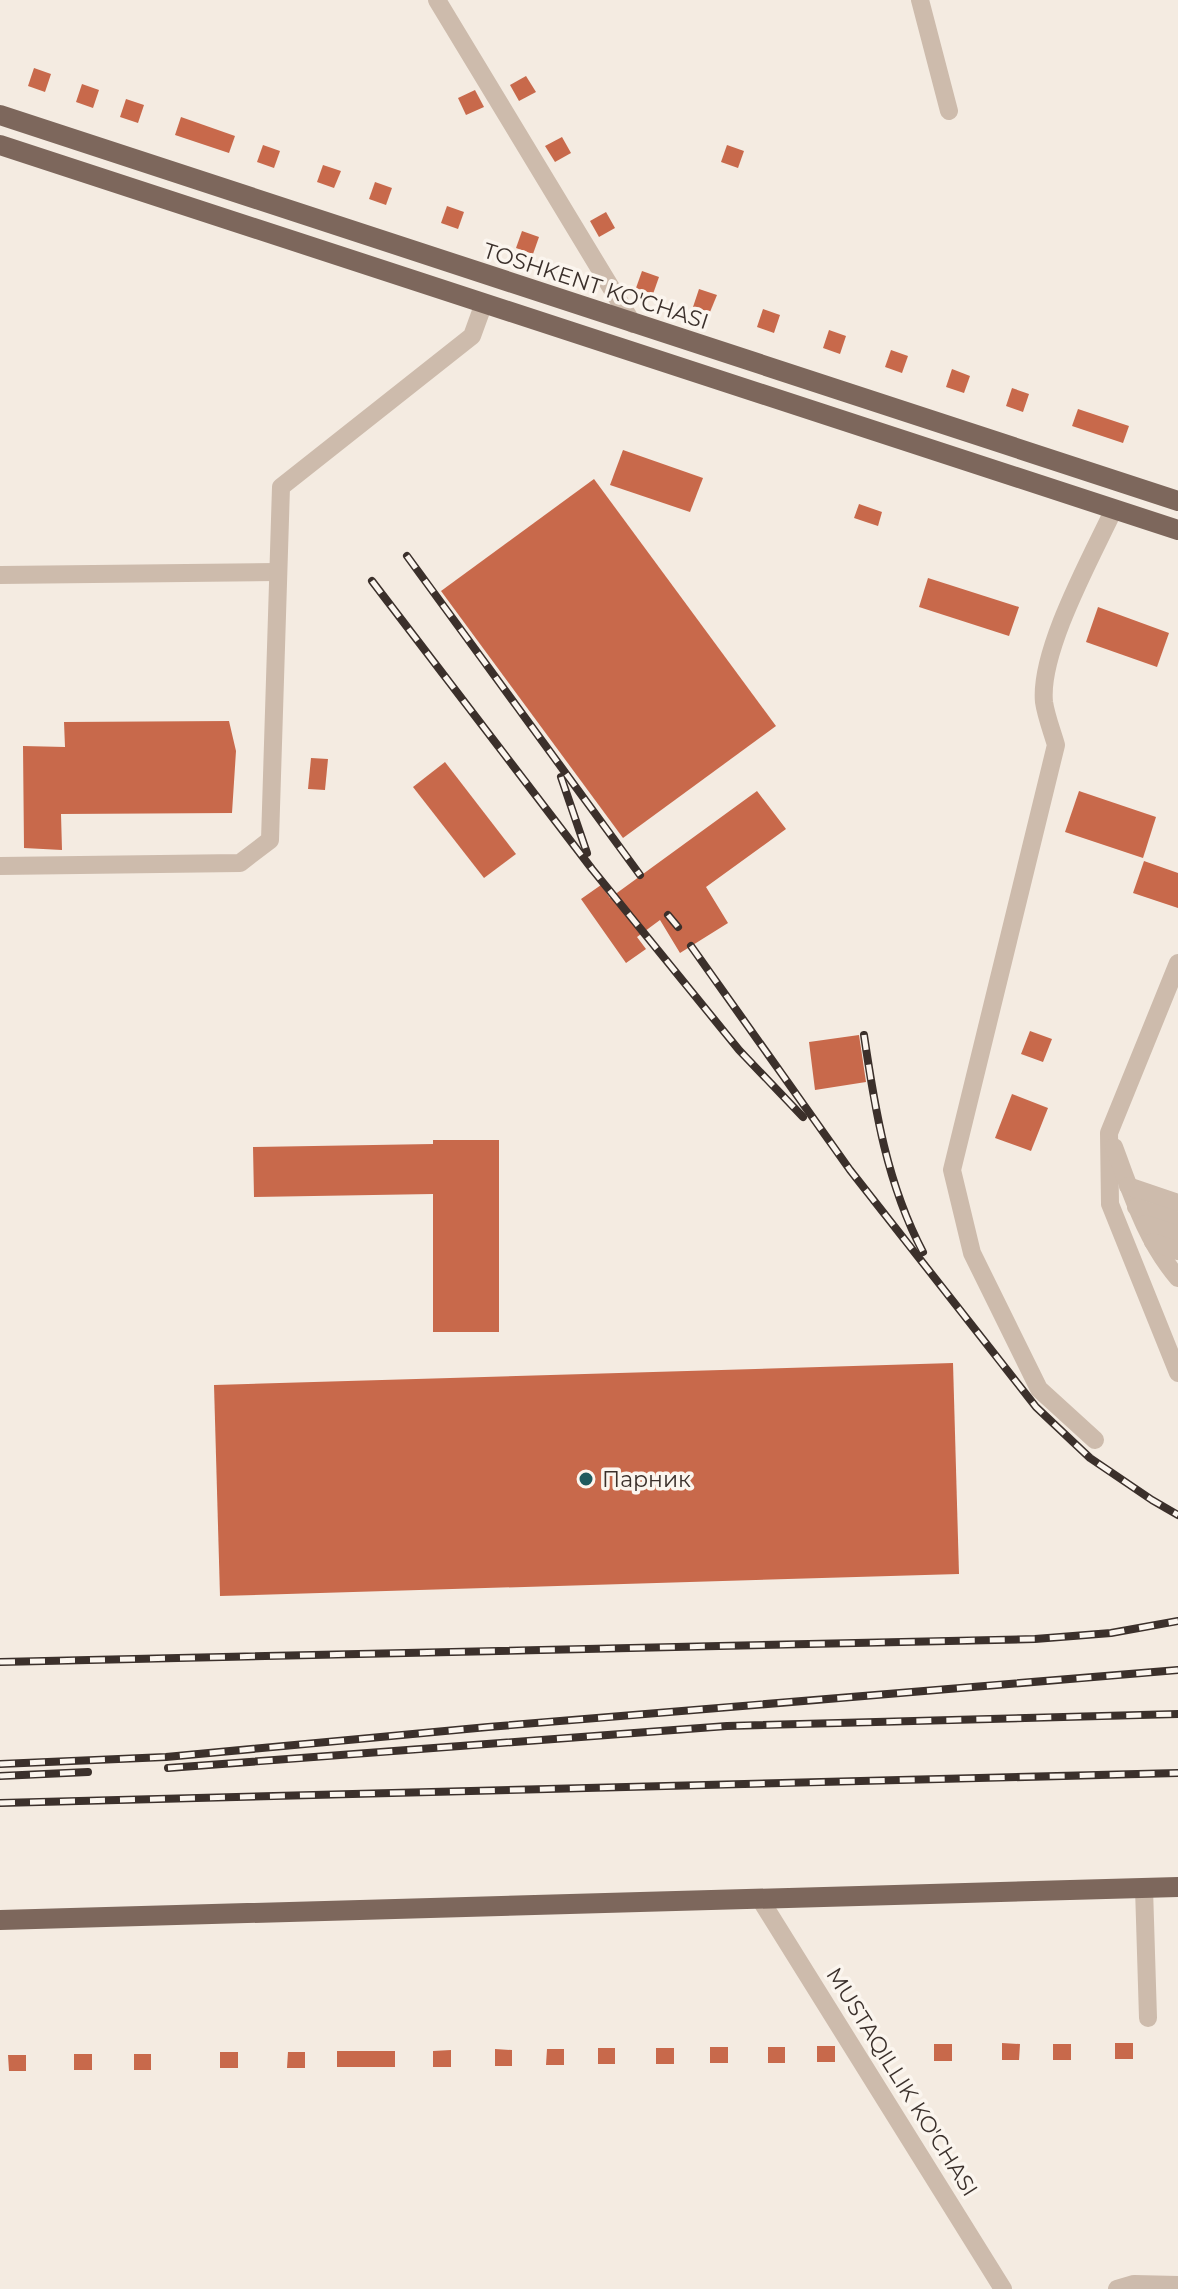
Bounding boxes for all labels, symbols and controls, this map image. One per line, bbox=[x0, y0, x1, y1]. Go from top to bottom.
street label: TOSHKENT KO'CHASI bbox=[480, 237, 712, 335]
place label: Парник bbox=[602, 1466, 691, 1493]
marker: Парник bbox=[577, 1470, 595, 1488]
street label: MUSTAQILLIK KO'CHASI bbox=[820, 1963, 984, 2201]

